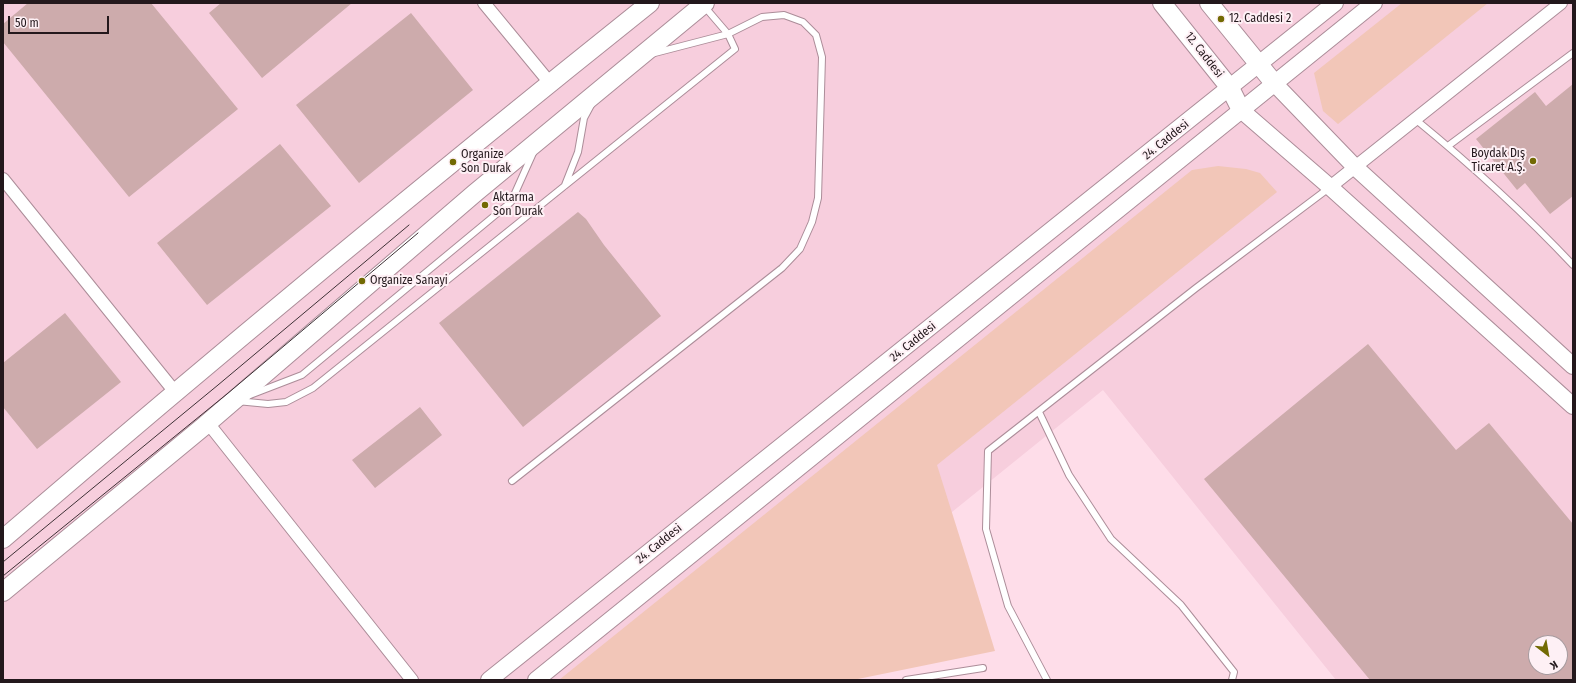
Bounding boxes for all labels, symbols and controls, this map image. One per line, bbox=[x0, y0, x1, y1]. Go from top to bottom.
scale bar bbox=[10, 8, 111, 34]
place label: 12. Caddesi 2 bbox=[1229, 12, 1291, 26]
marker: 12. Caddesi 2 bbox=[1216, 14, 1226, 24]
text: 50 m bbox=[15, 16, 39, 30]
street label: 12. Caddesi bbox=[1182, 29, 1226, 81]
street label: 24. Caddesi bbox=[1140, 117, 1192, 163]
place label: Boydak Dış Ticaret A.Ş. bbox=[1471, 147, 1525, 175]
place label: Organize Son Durak bbox=[461, 148, 511, 176]
marker: Boydak Dış Ticaret A.Ş. bbox=[1528, 156, 1538, 166]
marker: Organize Son Durak bbox=[448, 157, 458, 167]
place label: Aktarma Son Durak bbox=[493, 191, 543, 219]
marker: Aktarma Son Durak bbox=[480, 200, 490, 210]
place label: Organize Sanayi bbox=[370, 274, 448, 288]
marker: Organize Sanayi bbox=[357, 276, 367, 286]
street label: 24. Caddesi bbox=[887, 319, 939, 365]
street label: 24. Caddesi bbox=[633, 521, 685, 567]
north arrow bbox=[1528, 635, 1568, 675]
text: K bbox=[1548, 658, 1560, 672]

